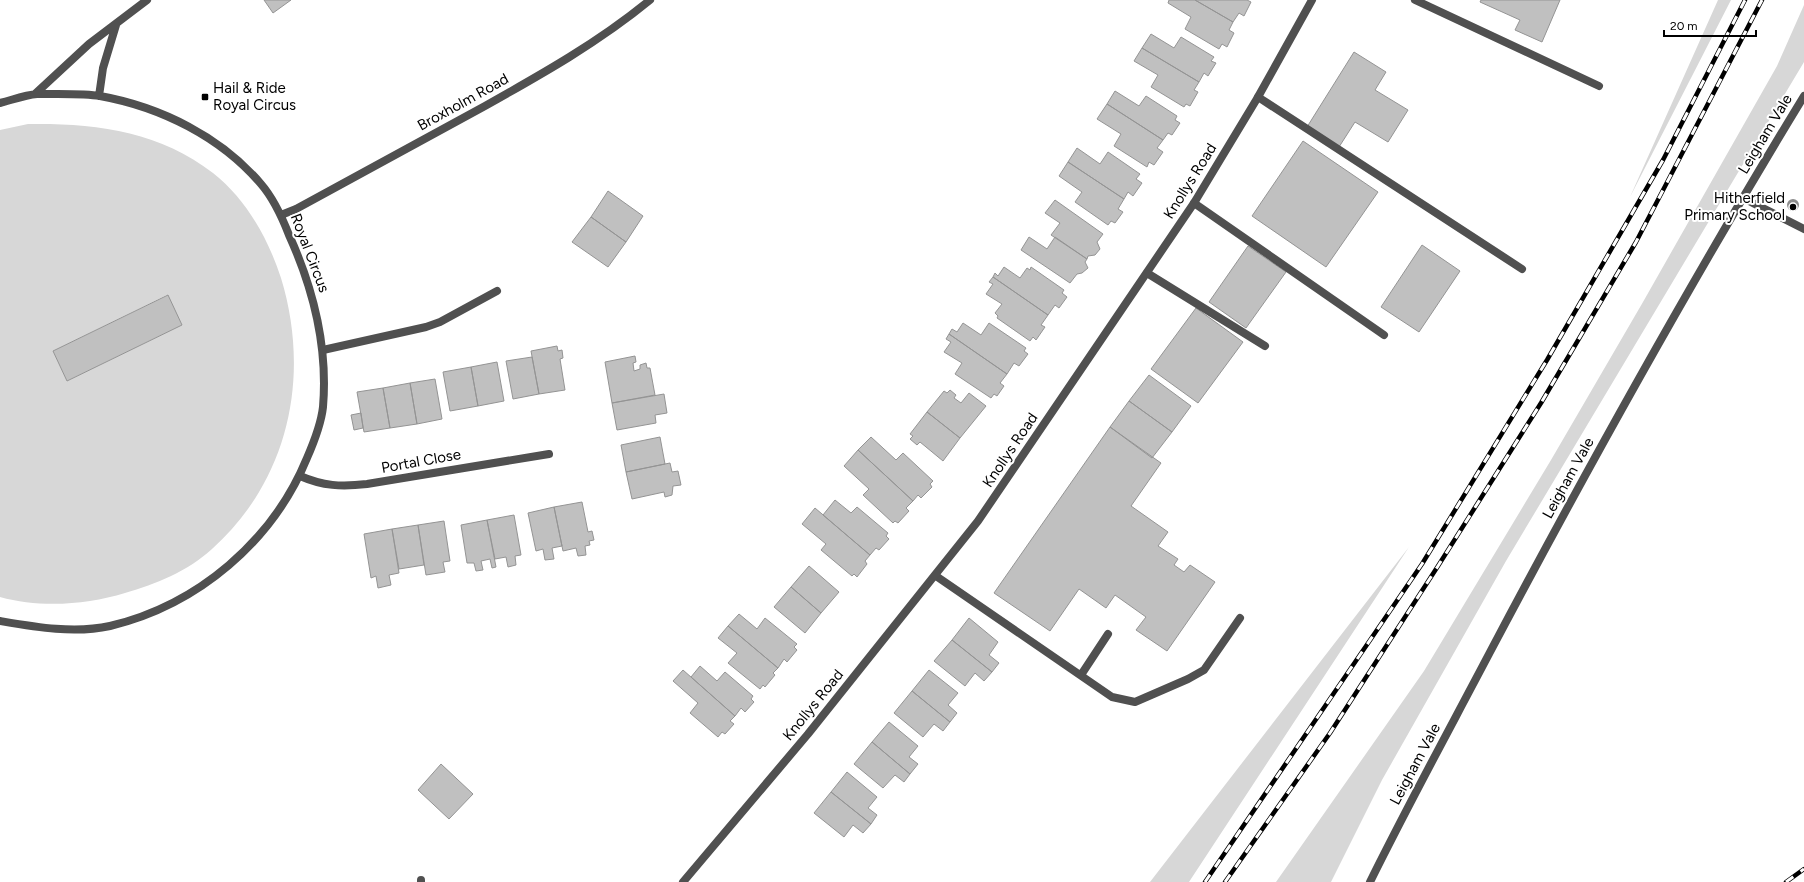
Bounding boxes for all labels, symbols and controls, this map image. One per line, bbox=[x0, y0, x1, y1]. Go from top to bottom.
scale bar bbox=[1664, 12, 1756, 38]
text: 20 m bbox=[1670, 19, 1698, 33]
street label: Broxholm Road bbox=[414, 70, 512, 134]
place label: Hail & Ride Royal Circus bbox=[213, 79, 296, 114]
street label: Leigham Vale bbox=[1734, 91, 1796, 177]
marker: Hail & Ride Royal Circus bbox=[200, 92, 210, 102]
street label: Knollys Road bbox=[1160, 140, 1220, 222]
place label: Hitherfield Primary School bbox=[1684, 189, 1785, 224]
marker: Hitherfield Primary School bbox=[1788, 202, 1798, 212]
street label: Royal Circus bbox=[287, 211, 333, 295]
street label: Knollys Road bbox=[979, 409, 1041, 491]
street label: Leigham Vale bbox=[1538, 434, 1598, 522]
street label: Portal Close bbox=[380, 445, 462, 477]
street label: Knollys Road bbox=[779, 666, 847, 744]
street label: Leigham Vale bbox=[1386, 720, 1444, 808]

